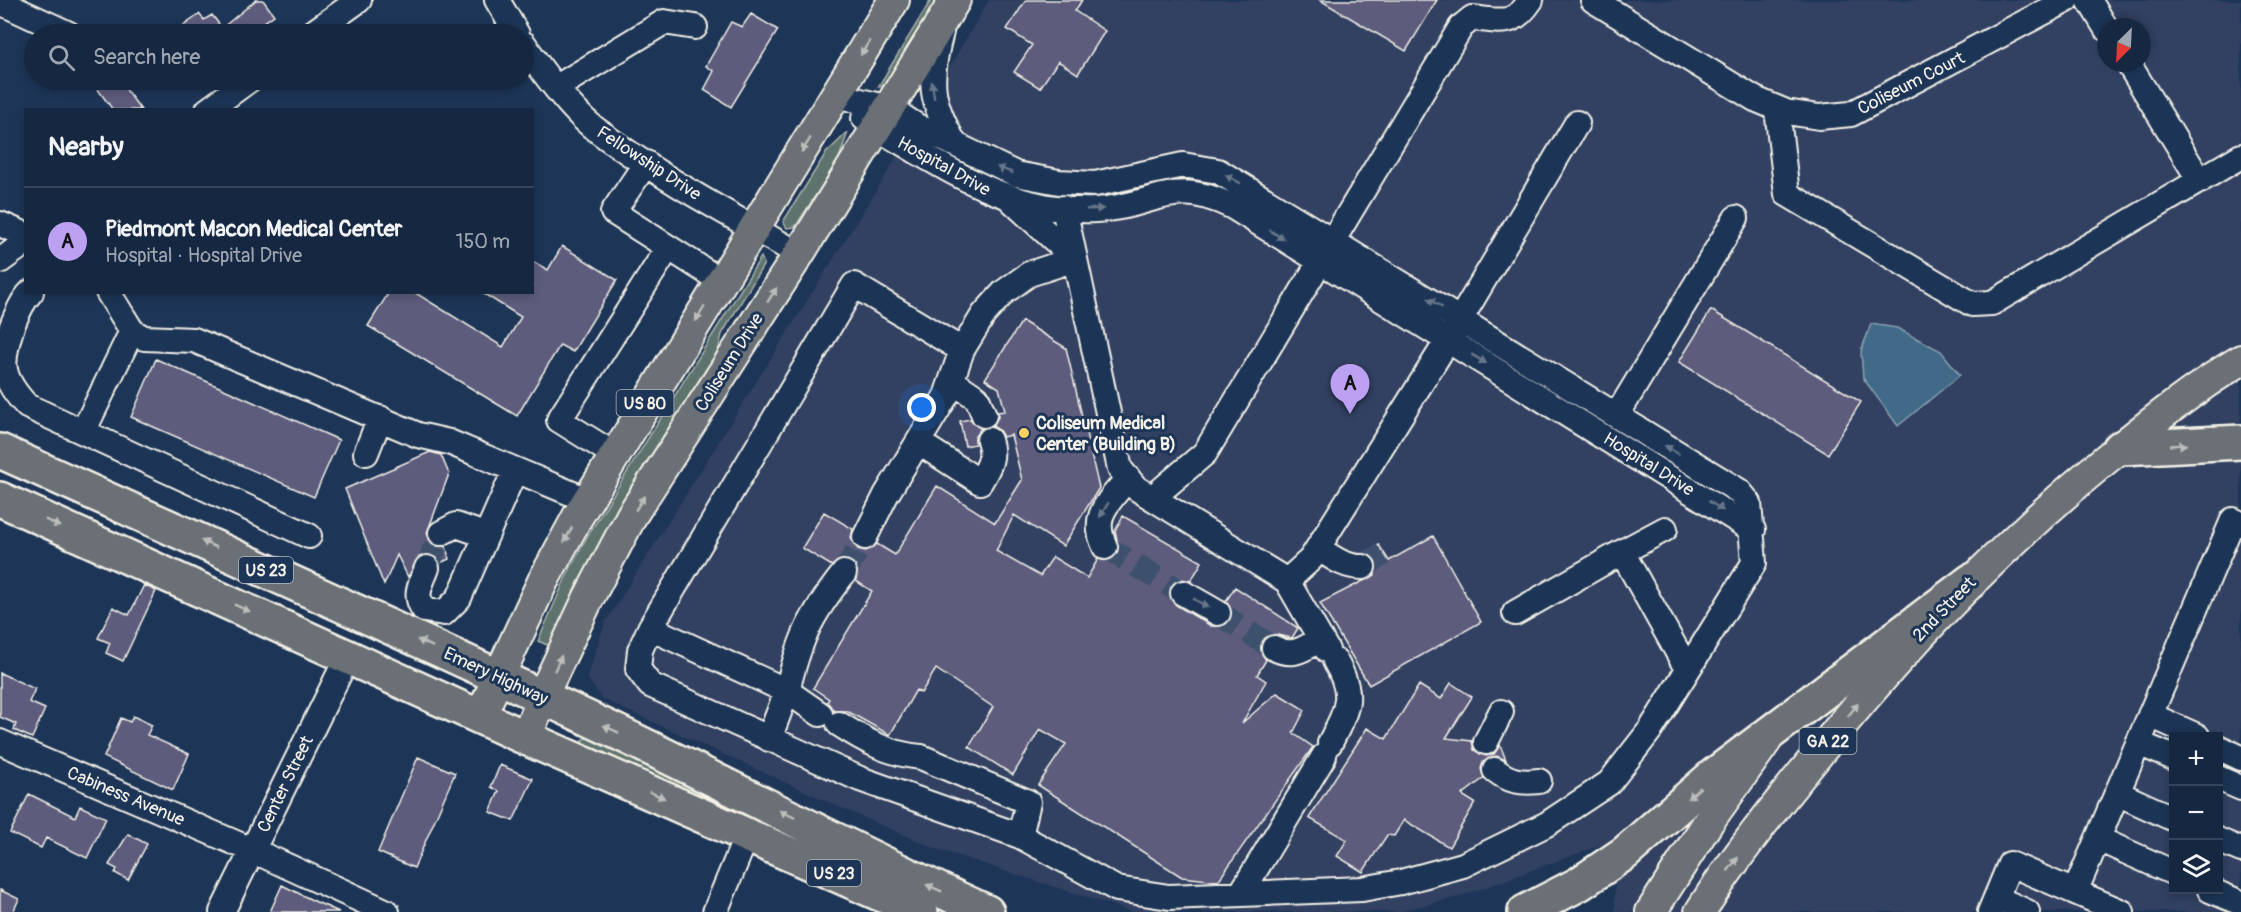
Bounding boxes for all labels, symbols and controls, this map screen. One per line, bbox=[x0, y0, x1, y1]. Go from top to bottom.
north arrow bbox=[2097, 18, 2151, 72]
search box bbox=[24, 24, 534, 90]
one-way arrow bbox=[860, 40, 871, 56]
icon: search bbox=[45, 41, 78, 74]
text: Search here bbox=[93, 43, 200, 71]
street label: Coliseum Court bbox=[1854, 46, 1969, 120]
one-way arrow bbox=[928, 81, 937, 100]
street label: Fellowship Drive bbox=[592, 121, 705, 206]
text: Nearby bbox=[48, 131, 124, 163]
street label: Hospital Drive bbox=[893, 131, 995, 202]
one-way arrow bbox=[800, 137, 811, 153]
one-way arrow bbox=[995, 165, 1013, 175]
one-way arrow bbox=[1224, 174, 1241, 184]
one-way arrow bbox=[1086, 204, 1105, 213]
text: Piedmont Macon Medical Center bbox=[105, 215, 402, 243]
text: A bbox=[61, 229, 74, 254]
text: 150 m bbox=[456, 229, 510, 254]
one-way arrow bbox=[1269, 229, 1285, 240]
text: Hospital · Hospital Drive bbox=[105, 243, 302, 268]
one-way arrow bbox=[766, 287, 777, 303]
one-way arrow bbox=[1427, 297, 1443, 308]
one-way arrow bbox=[695, 306, 706, 322]
street label: Coliseum Drive bbox=[690, 309, 769, 416]
one-way arrow bbox=[1471, 353, 1487, 364]
pin: A bbox=[1330, 364, 1370, 414]
road number: US 80 bbox=[616, 390, 674, 416]
your location bbox=[907, 393, 936, 422]
place label: Coliseum Medical Center (Building B) bbox=[1036, 412, 1176, 456]
marker: Coliseum Medical Center (Building B) bbox=[1017, 426, 1031, 440]
street label: Hospital Drive bbox=[1599, 427, 1699, 502]
one-way arrow bbox=[2168, 440, 2187, 450]
one-way arrow bbox=[1664, 444, 1681, 455]
one-way arrow bbox=[634, 495, 645, 511]
one-way arrow bbox=[1708, 501, 1724, 512]
one-way arrow bbox=[1099, 502, 1110, 518]
one-way arrow bbox=[45, 518, 63, 528]
one-way arrow bbox=[563, 527, 573, 544]
one-way arrow bbox=[200, 539, 218, 549]
road number: US 23 bbox=[239, 557, 293, 583]
street label: 2nd Street bbox=[1908, 571, 1982, 647]
one-way arrow bbox=[1193, 598, 1210, 608]
one-way arrow bbox=[234, 604, 251, 613]
one-way arrow bbox=[416, 638, 433, 647]
street label: Emery Highway bbox=[440, 642, 552, 711]
one-way arrow bbox=[553, 655, 562, 672]
one-way arrow bbox=[1846, 702, 1859, 718]
one-way arrow bbox=[602, 725, 619, 734]
road number: GA 22 bbox=[1800, 728, 1856, 754]
street label: Center Street bbox=[252, 731, 319, 836]
map controls bbox=[2169, 732, 2223, 894]
button: + bbox=[2169, 732, 2223, 786]
street label: Cabiness Avenue bbox=[63, 761, 188, 832]
one-way arrow bbox=[1687, 786, 1702, 799]
button: − bbox=[2169, 786, 2223, 840]
one-way arrow bbox=[648, 790, 666, 800]
one-way arrow bbox=[778, 809, 795, 818]
button: layers bbox=[2169, 840, 2223, 894]
one-way arrow bbox=[1726, 856, 1738, 871]
road number: US 23 bbox=[807, 860, 861, 886]
one-way arrow bbox=[925, 882, 943, 892]

